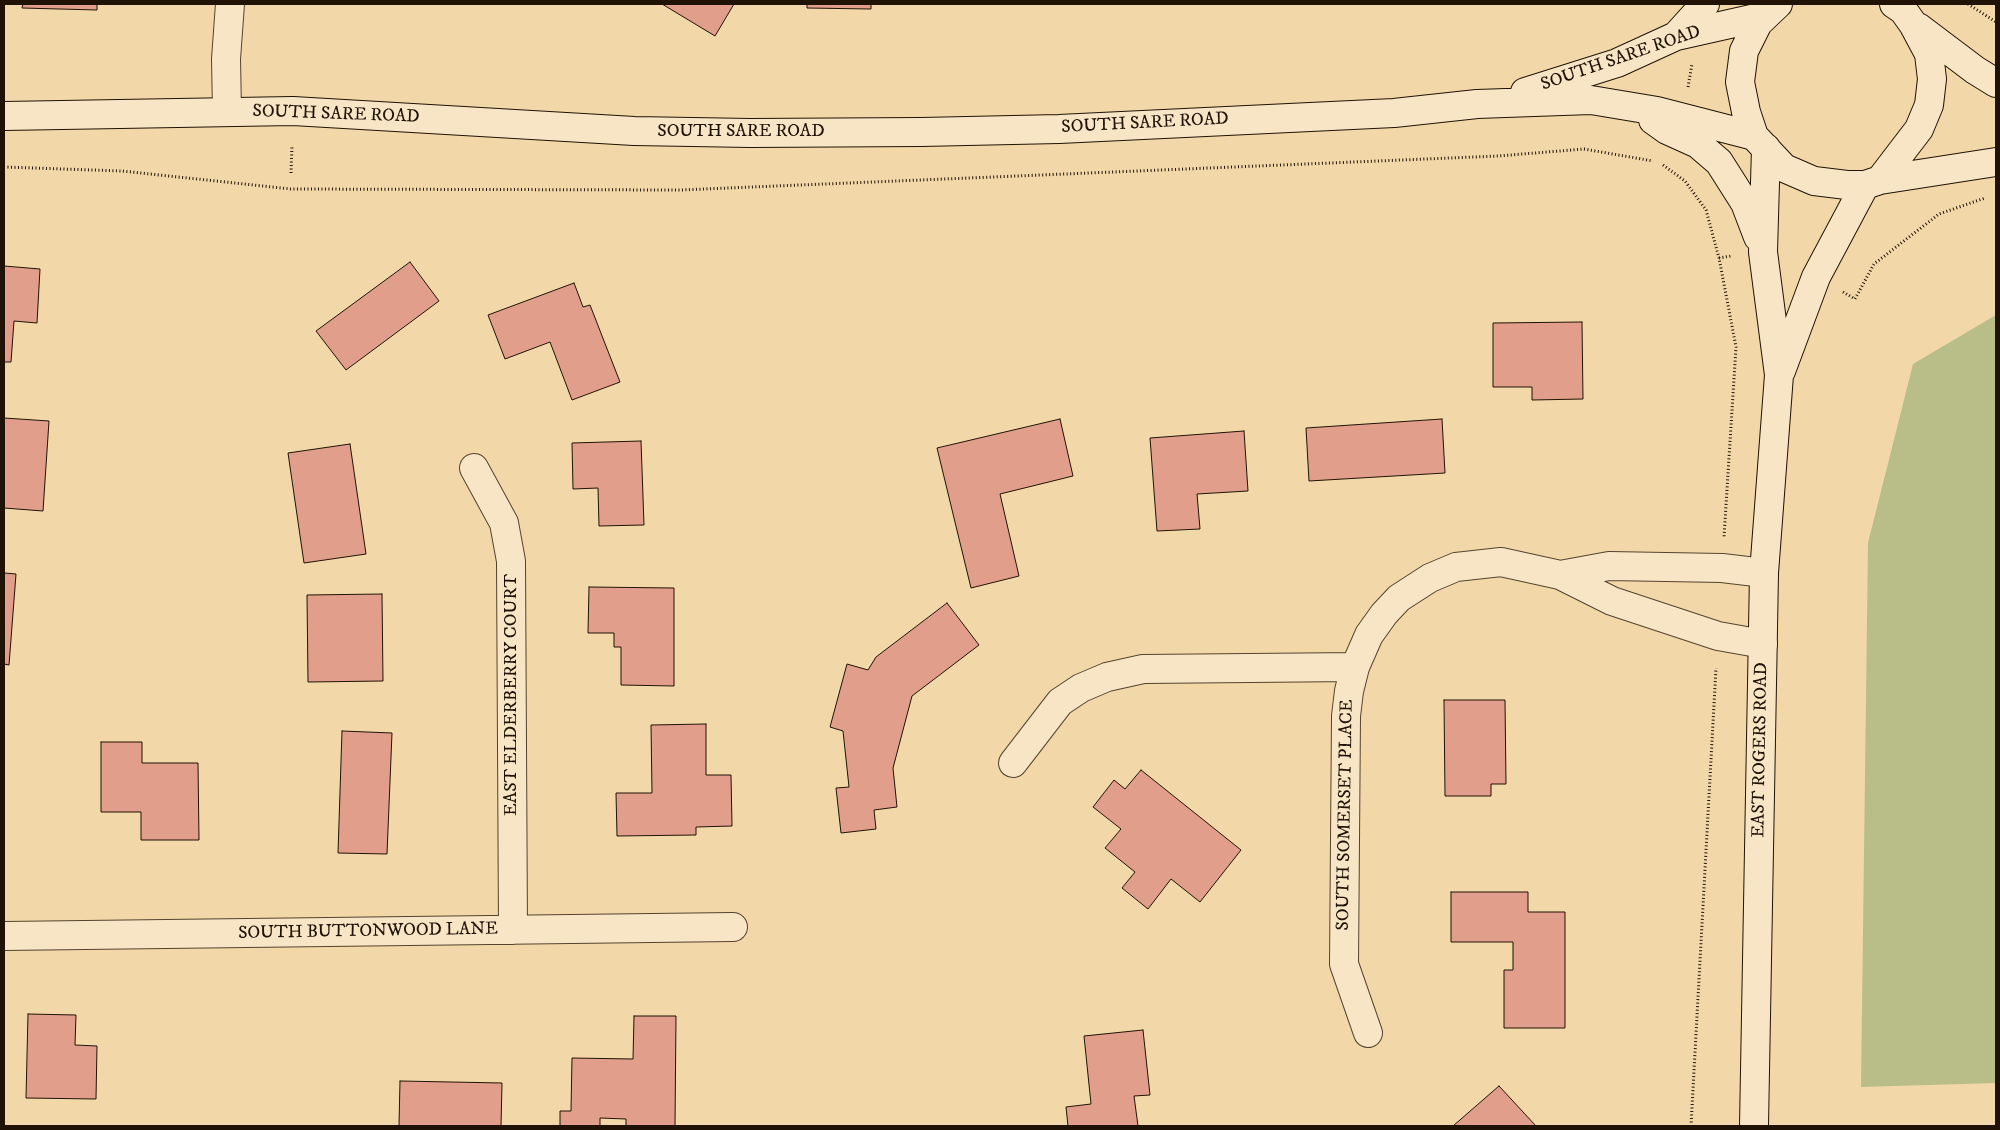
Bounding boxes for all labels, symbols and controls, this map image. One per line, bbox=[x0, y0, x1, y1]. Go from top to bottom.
street label: SOUTH SARE ROAD bbox=[1538, 22, 1704, 96]
street label: SOUTH SARE ROAD bbox=[252, 101, 420, 129]
street label: SOUTH SARE ROAD bbox=[1061, 109, 1229, 139]
street label: SOUTH SARE ROAD bbox=[657, 121, 825, 143]
street label: EAST ELDERBERRY COURT bbox=[501, 574, 523, 816]
street label: EAST ROGERS ROAD bbox=[1749, 662, 1773, 838]
street label: SOUTH SOMERSET PLACE bbox=[1333, 699, 1359, 931]
street label: SOUTH BUTTONWOOD LANE bbox=[238, 919, 498, 945]

